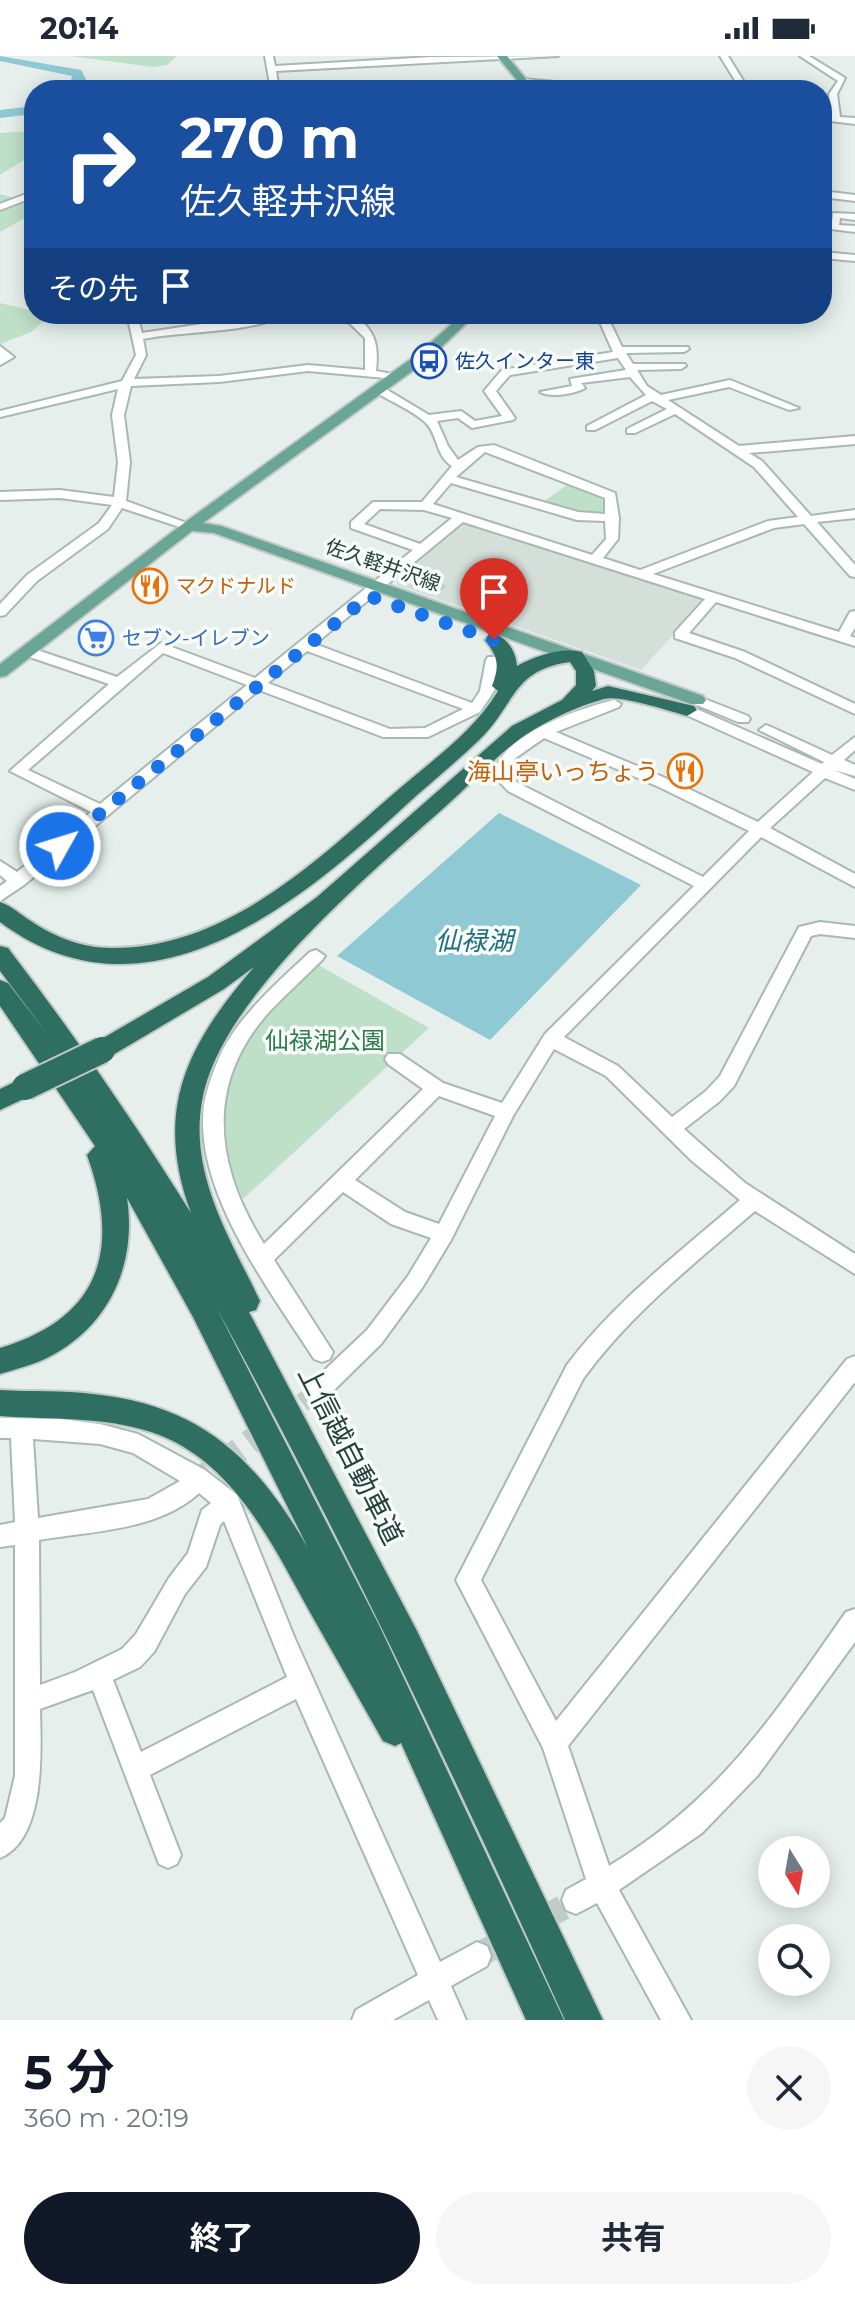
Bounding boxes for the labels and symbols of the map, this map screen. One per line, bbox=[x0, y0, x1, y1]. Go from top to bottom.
bus stop icon: 佐久インター東 bbox=[410, 342, 448, 380]
place label: 佐久インター東 bbox=[455, 349, 595, 373]
street label: 佐久軽井沢線 bbox=[322, 534, 444, 596]
pin bbox=[460, 558, 528, 640]
restaurant icon: マクドナルド bbox=[131, 567, 169, 605]
place label: マクドナルド bbox=[176, 574, 296, 598]
supermarket icon: セブン-イレブン bbox=[77, 619, 115, 657]
place label: セブン-イレブン bbox=[122, 626, 270, 650]
restaurant icon: 海山亭いっちょう bbox=[666, 752, 704, 790]
place label: 海山亭いっちょう bbox=[467, 757, 659, 786]
position arrow bbox=[18, 804, 102, 888]
water label: 仙禄湖 bbox=[435, 925, 517, 957]
park label: 仙禄湖公園 bbox=[265, 1026, 385, 1055]
street label: 上信越自動車道 bbox=[291, 1360, 411, 1550]
north arrow bbox=[758, 1836, 830, 1908]

